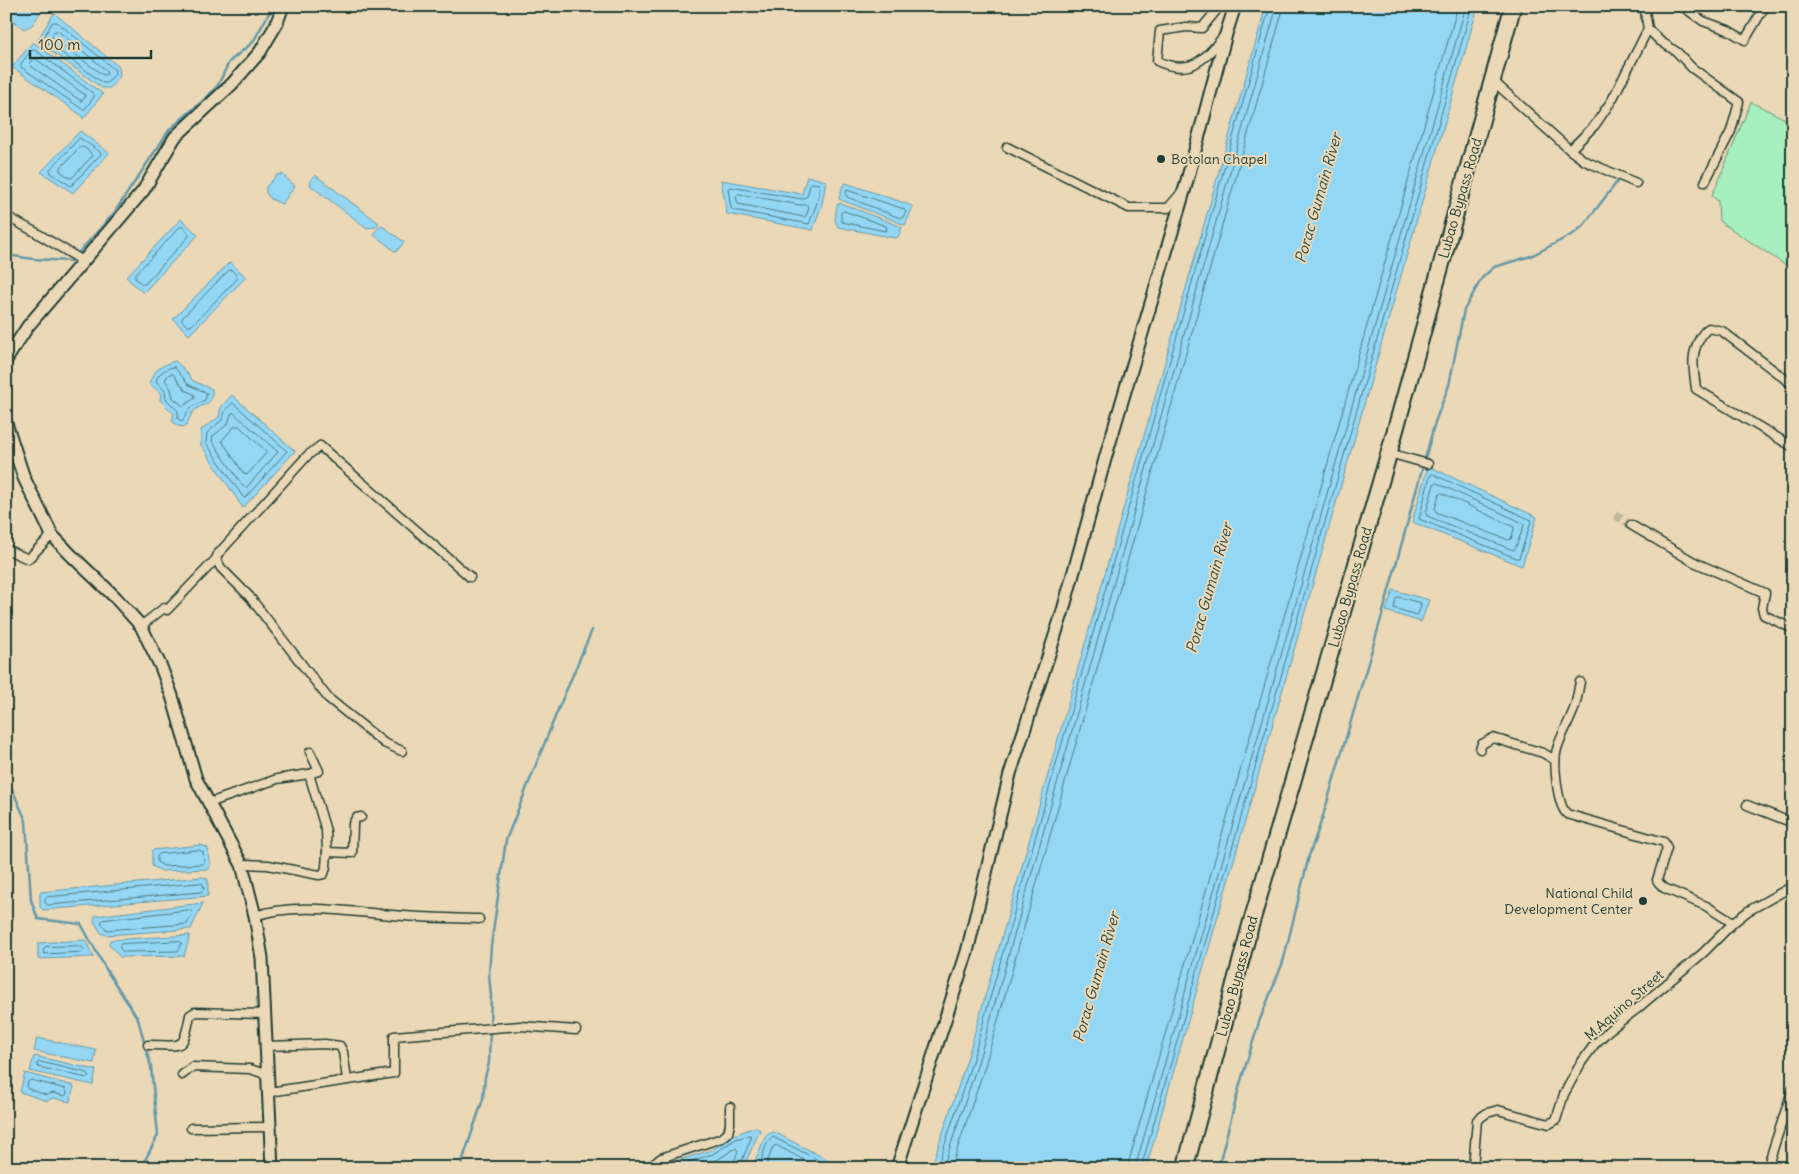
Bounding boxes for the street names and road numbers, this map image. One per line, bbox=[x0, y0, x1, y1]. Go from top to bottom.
street label: Lubao Bypass Road bbox=[1434, 136, 1486, 260]
street label: Lubao Bypass Road bbox=[1324, 525, 1376, 649]
street label: Lubao Bypass Road bbox=[1212, 914, 1262, 1038]
street label: M.Aquino Street bbox=[1581, 966, 1667, 1044]

